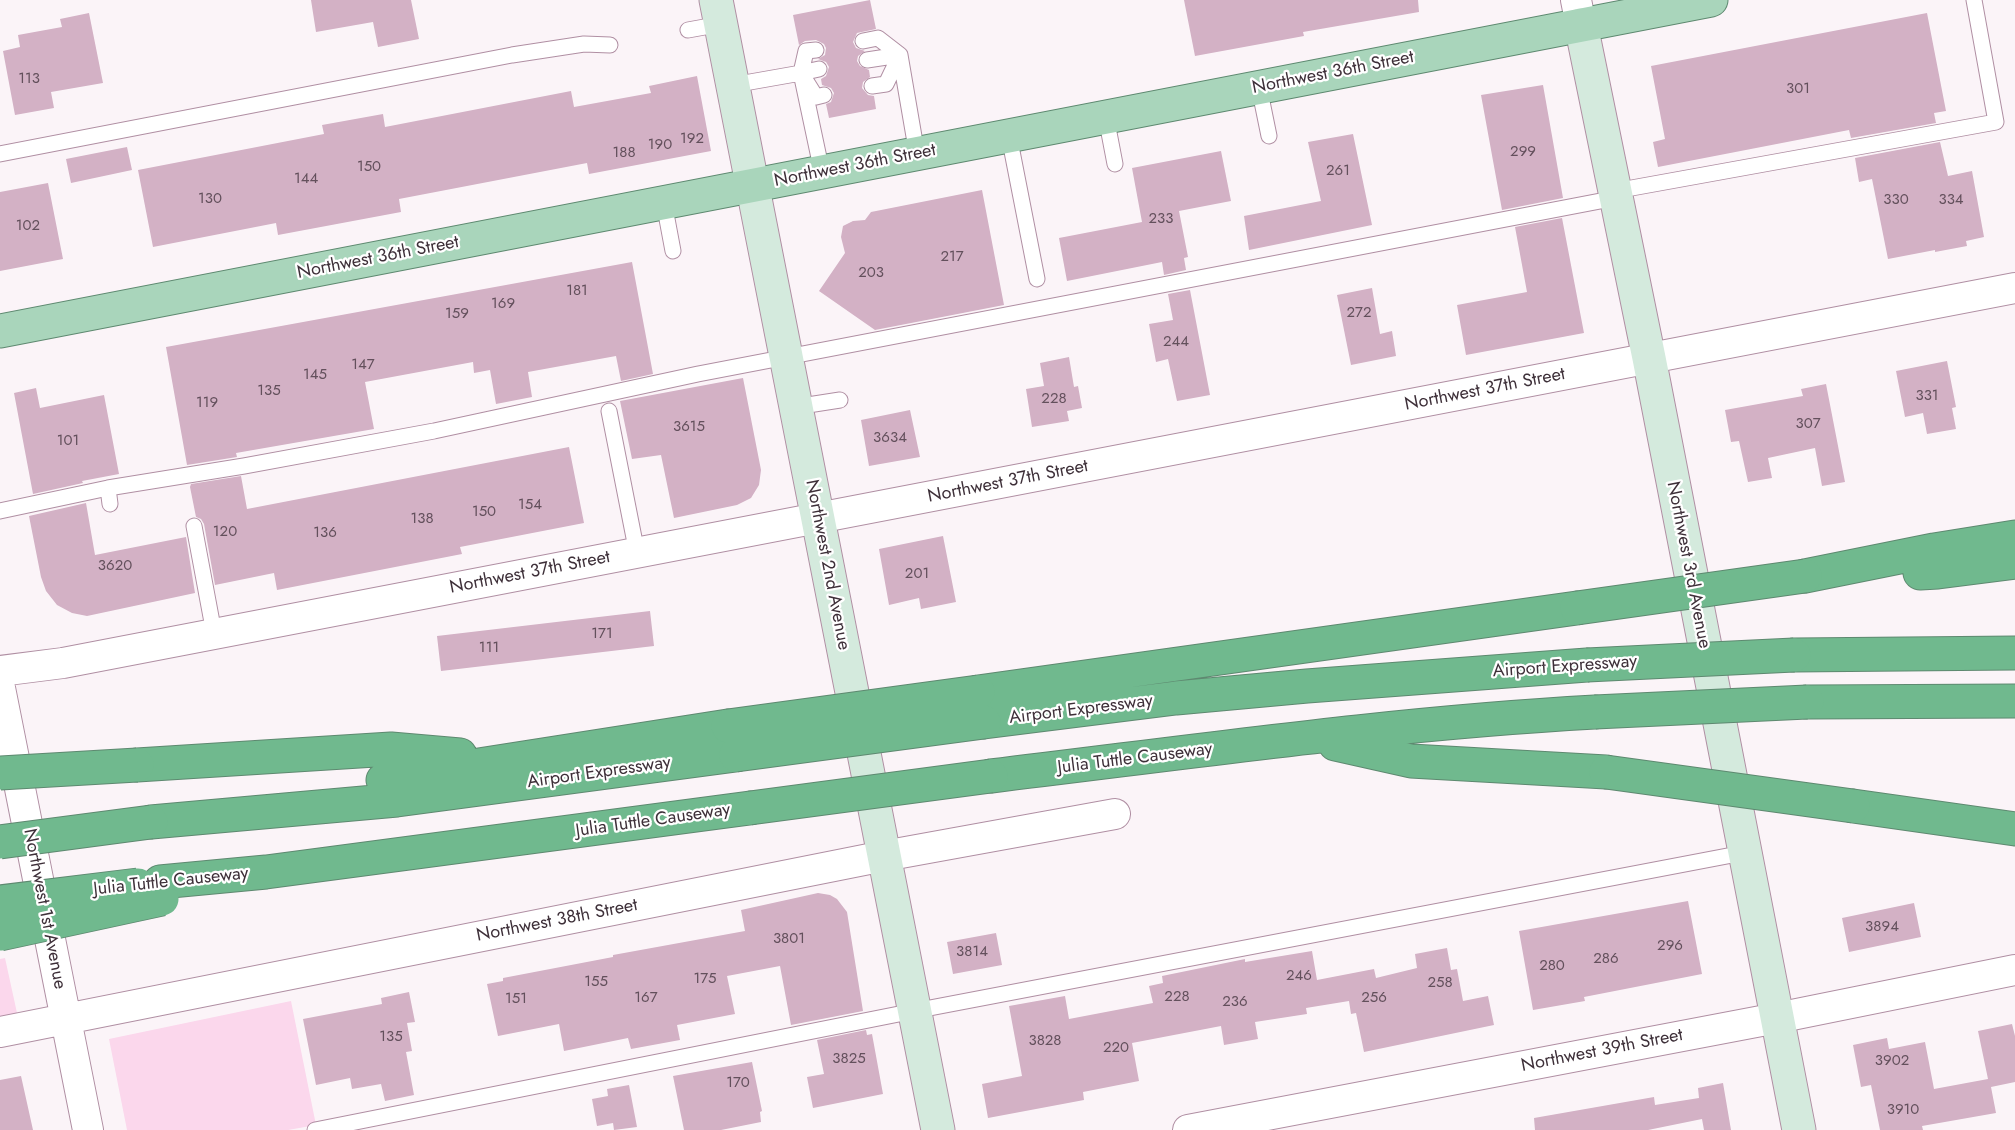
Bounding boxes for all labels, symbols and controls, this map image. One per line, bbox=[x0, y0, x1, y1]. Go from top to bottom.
street label: Northwest 36th Street bbox=[1250, 47, 1416, 99]
house number: 113 bbox=[18, 70, 40, 88]
house number: 301 bbox=[1786, 80, 1810, 98]
house number: 192 bbox=[680, 130, 704, 148]
house number: 190 bbox=[648, 136, 672, 154]
street label: Northwest 36th Street bbox=[772, 140, 938, 192]
house number: 299 bbox=[1510, 143, 1536, 161]
house number: 188 bbox=[612, 144, 636, 162]
house number: 150 bbox=[357, 158, 381, 176]
house number: 261 bbox=[1326, 162, 1350, 180]
house number: 144 bbox=[294, 170, 318, 188]
house number: 130 bbox=[198, 190, 222, 208]
house number: 330 bbox=[1883, 191, 1909, 209]
house number: 334 bbox=[1938, 191, 1964, 209]
house number: 233 bbox=[1149, 210, 1173, 228]
house number: 102 bbox=[16, 217, 40, 235]
street label: Northwest 36th Street bbox=[295, 232, 461, 284]
house number: 217 bbox=[940, 248, 964, 266]
house number: 203 bbox=[858, 264, 884, 282]
house number: 181 bbox=[566, 282, 588, 300]
house number: 169 bbox=[491, 295, 515, 313]
house number: 272 bbox=[1347, 304, 1371, 322]
house number: 159 bbox=[445, 305, 469, 323]
house number: 244 bbox=[1163, 333, 1189, 351]
house number: 147 bbox=[351, 356, 375, 374]
street label: Northwest 37th Street bbox=[1403, 364, 1567, 416]
house number: 145 bbox=[303, 366, 327, 384]
house number: 135 bbox=[257, 382, 281, 400]
house number: 331 bbox=[1915, 387, 1939, 405]
house number: 228 bbox=[1041, 390, 1067, 408]
house number: 119 bbox=[196, 394, 218, 412]
house number: 307 bbox=[1795, 415, 1821, 433]
house number: 3615 bbox=[673, 418, 705, 436]
house number: 3634 bbox=[873, 429, 907, 447]
house number: 101 bbox=[57, 432, 79, 450]
street label: Northwest 37th Street bbox=[926, 456, 1090, 508]
street label: Northwest 2nd Avenue bbox=[800, 478, 854, 652]
street label: Northwest 3rd Avenue bbox=[1661, 480, 1715, 650]
house number: 154 bbox=[518, 496, 542, 514]
house number: 150 bbox=[472, 503, 496, 521]
house number: 138 bbox=[410, 510, 434, 528]
house number: 120 bbox=[213, 523, 237, 541]
house number: 136 bbox=[313, 524, 337, 542]
street label: Northwest 37th Street bbox=[448, 547, 612, 599]
house number: 3620 bbox=[98, 557, 132, 575]
house number: 201 bbox=[905, 565, 929, 583]
house number: 171 bbox=[591, 625, 613, 643]
house number: 111 bbox=[479, 639, 499, 657]
street label: Airport Expressway bbox=[1492, 651, 1638, 683]
street label: Airport Expressway bbox=[1008, 690, 1154, 730]
street label: Julia Tuttle Causeway bbox=[1056, 739, 1214, 779]
street label: Airport Expressway bbox=[526, 752, 672, 794]
street label: Julia Tuttle Causeway bbox=[574, 799, 732, 843]
street label: Northwest 1st Avenue bbox=[18, 827, 70, 991]
street label: Julia Tuttle Causeway bbox=[92, 863, 250, 901]
street label: Northwest 38th Street bbox=[475, 895, 639, 947]
house number: 3894 bbox=[1865, 918, 1899, 936]
house number: 3801 bbox=[773, 930, 805, 948]
house number: 296 bbox=[1657, 937, 1683, 955]
house number: 3814 bbox=[956, 943, 988, 961]
house number: 286 bbox=[1593, 950, 1619, 968]
house number: 280 bbox=[1539, 957, 1565, 975]
house number: 246 bbox=[1286, 967, 1312, 985]
house number: 175 bbox=[693, 970, 717, 988]
house number: 155 bbox=[584, 973, 608, 991]
house number: 258 bbox=[1427, 974, 1453, 992]
house number: 228 bbox=[1164, 988, 1190, 1006]
house number: 167 bbox=[634, 989, 658, 1007]
house number: 256 bbox=[1361, 989, 1387, 1007]
house number: 151 bbox=[505, 990, 527, 1008]
house number: 236 bbox=[1222, 993, 1248, 1011]
street label: Northwest 39th Street bbox=[1519, 1025, 1685, 1077]
house number: 135 bbox=[379, 1028, 403, 1046]
house number: 3828 bbox=[1028, 1032, 1062, 1050]
house number: 220 bbox=[1103, 1039, 1129, 1057]
house number: 3825 bbox=[832, 1050, 866, 1068]
house number: 3902 bbox=[1875, 1052, 1909, 1070]
house number: 170 bbox=[726, 1074, 750, 1092]
house number: 3910 bbox=[1887, 1101, 1919, 1119]

